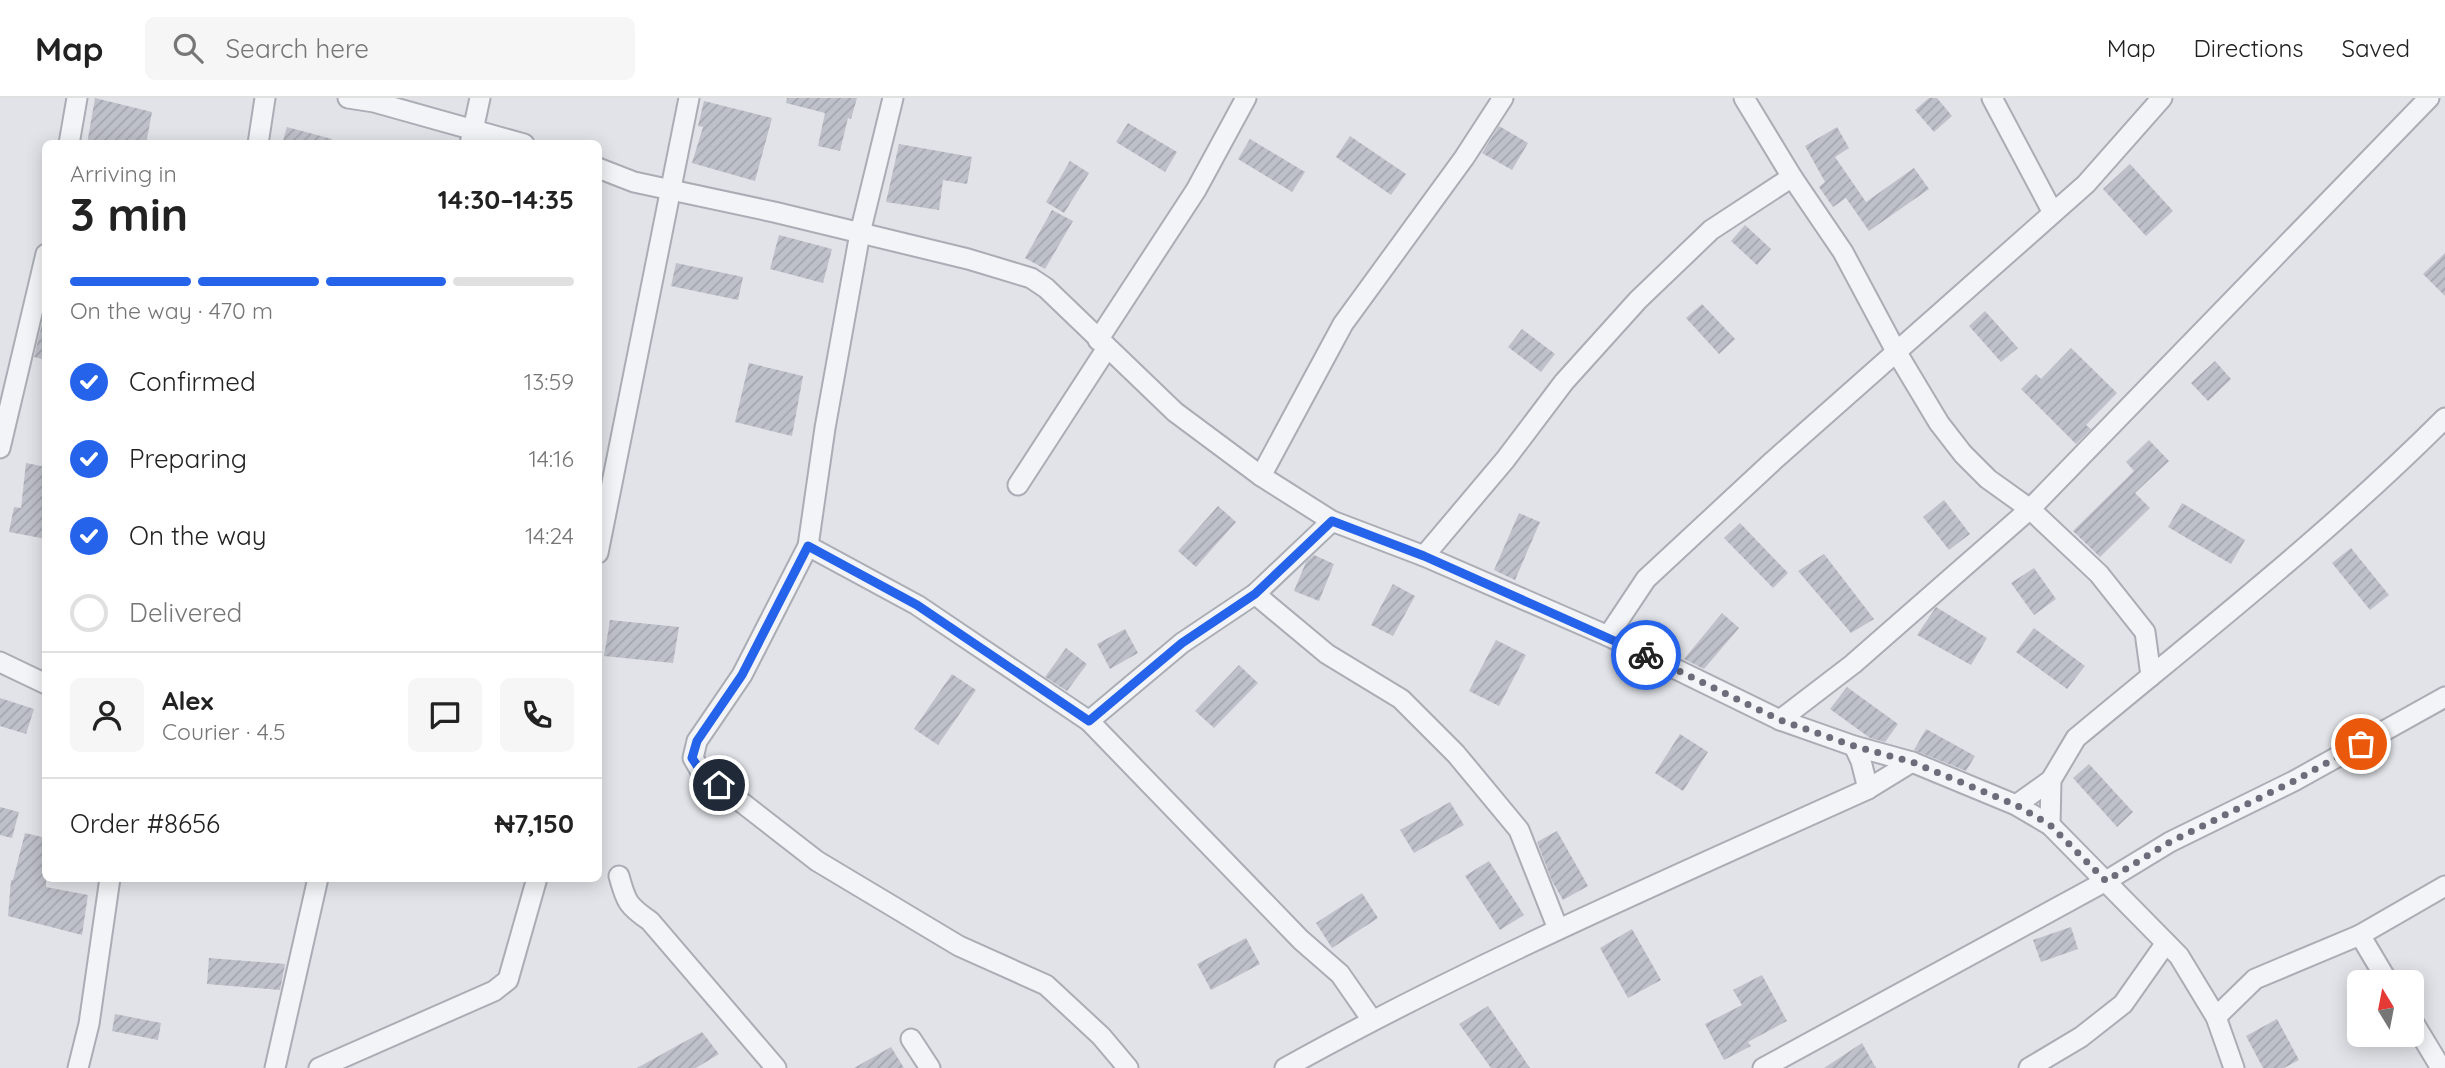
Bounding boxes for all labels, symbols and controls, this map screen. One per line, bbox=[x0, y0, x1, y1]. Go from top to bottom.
search box bbox=[145, 17, 635, 80]
text: Map bbox=[35, 28, 103, 69]
icon: search bbox=[169, 29, 207, 67]
text: Search here bbox=[225, 32, 369, 65]
text: Map bbox=[2107, 33, 2156, 63]
text: Directions bbox=[2194, 33, 2304, 63]
text: Saved bbox=[2342, 33, 2410, 63]
text: Arriving in bbox=[70, 159, 177, 188]
text: 14:30–14:35 bbox=[438, 183, 574, 216]
text: 3 min bbox=[70, 185, 188, 243]
text: On the way · 470 m bbox=[70, 296, 273, 325]
icon: check bbox=[70, 363, 108, 401]
text: Confirmed bbox=[129, 365, 256, 398]
text: 13:59 bbox=[524, 367, 574, 396]
icon: check bbox=[70, 440, 108, 478]
text: Preparing bbox=[129, 442, 247, 475]
text: 14:16 bbox=[529, 444, 574, 473]
icon: check bbox=[70, 517, 108, 555]
text: On the way bbox=[129, 519, 267, 552]
text: 14:24 bbox=[525, 521, 574, 550]
text: Delivered bbox=[129, 596, 242, 629]
courier bbox=[1611, 620, 1681, 690]
icon: bike bbox=[1627, 636, 1665, 674]
button: person bbox=[70, 678, 144, 752]
button: chat bbox=[408, 678, 482, 752]
button: phone bbox=[500, 678, 574, 752]
text: Alex bbox=[162, 684, 213, 717]
pin bbox=[2331, 714, 2391, 774]
text: Courier · 4.5 bbox=[162, 717, 286, 746]
icon: bag bbox=[2342, 725, 2380, 763]
pin bbox=[689, 755, 749, 815]
icon: home bbox=[700, 766, 738, 804]
text: Order #8656 bbox=[70, 807, 220, 840]
text: ₦7,150 bbox=[495, 807, 574, 840]
north arrow bbox=[2347, 970, 2424, 1046]
map controls bbox=[2347, 970, 2424, 1047]

